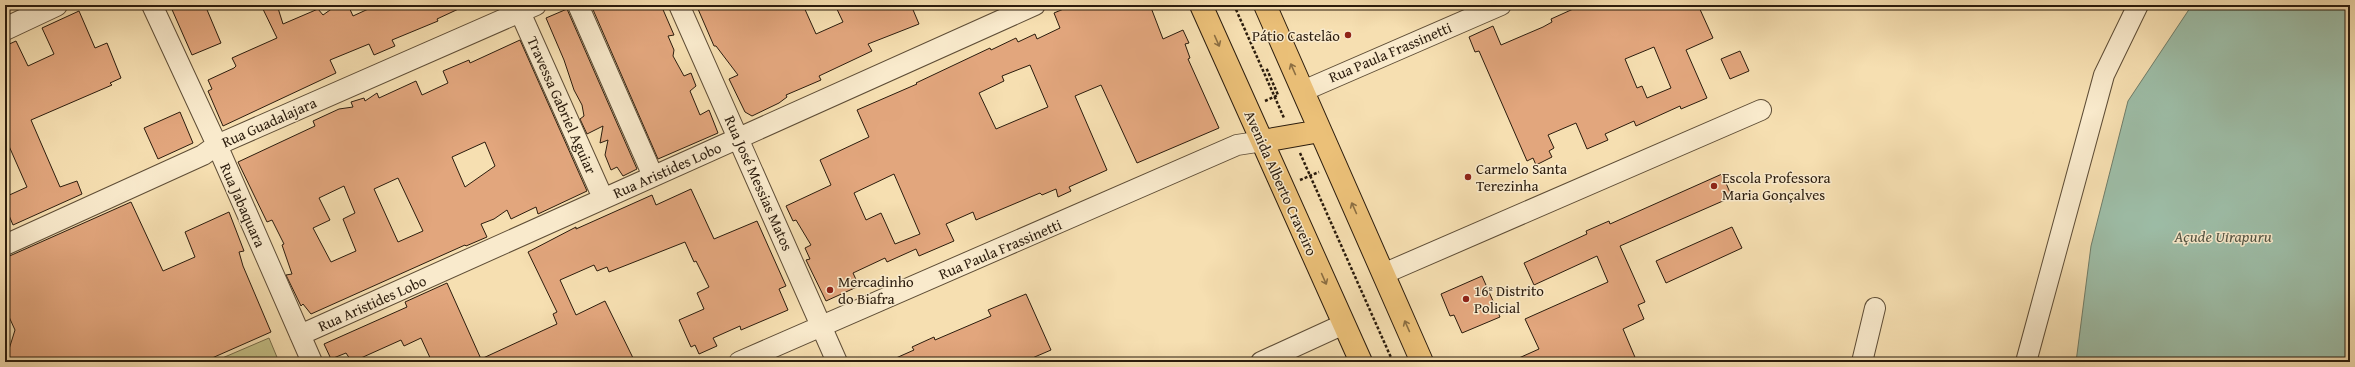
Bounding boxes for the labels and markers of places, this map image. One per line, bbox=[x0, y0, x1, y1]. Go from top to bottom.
place label: Pátio Castelão bbox=[1252, 25, 1340, 46]
marker: Pátio Castelão bbox=[1343, 30, 1353, 40]
place label: Carmelo Santa Terezinha bbox=[1476, 158, 1567, 196]
place label: Escola Professora Maria Gonçalves bbox=[1722, 167, 1831, 205]
marker: Carmelo Santa Terezinha bbox=[1463, 172, 1473, 182]
marker: Escola Professora Maria Gonçalves bbox=[1709, 181, 1719, 191]
place label: Mercadinho do Biafra bbox=[838, 271, 914, 309]
place label: 16º Distrito Policial bbox=[1474, 280, 1544, 318]
marker: Mercadinho do Biafra bbox=[825, 285, 835, 295]
marker: 16º Distrito Policial bbox=[1461, 294, 1471, 304]

